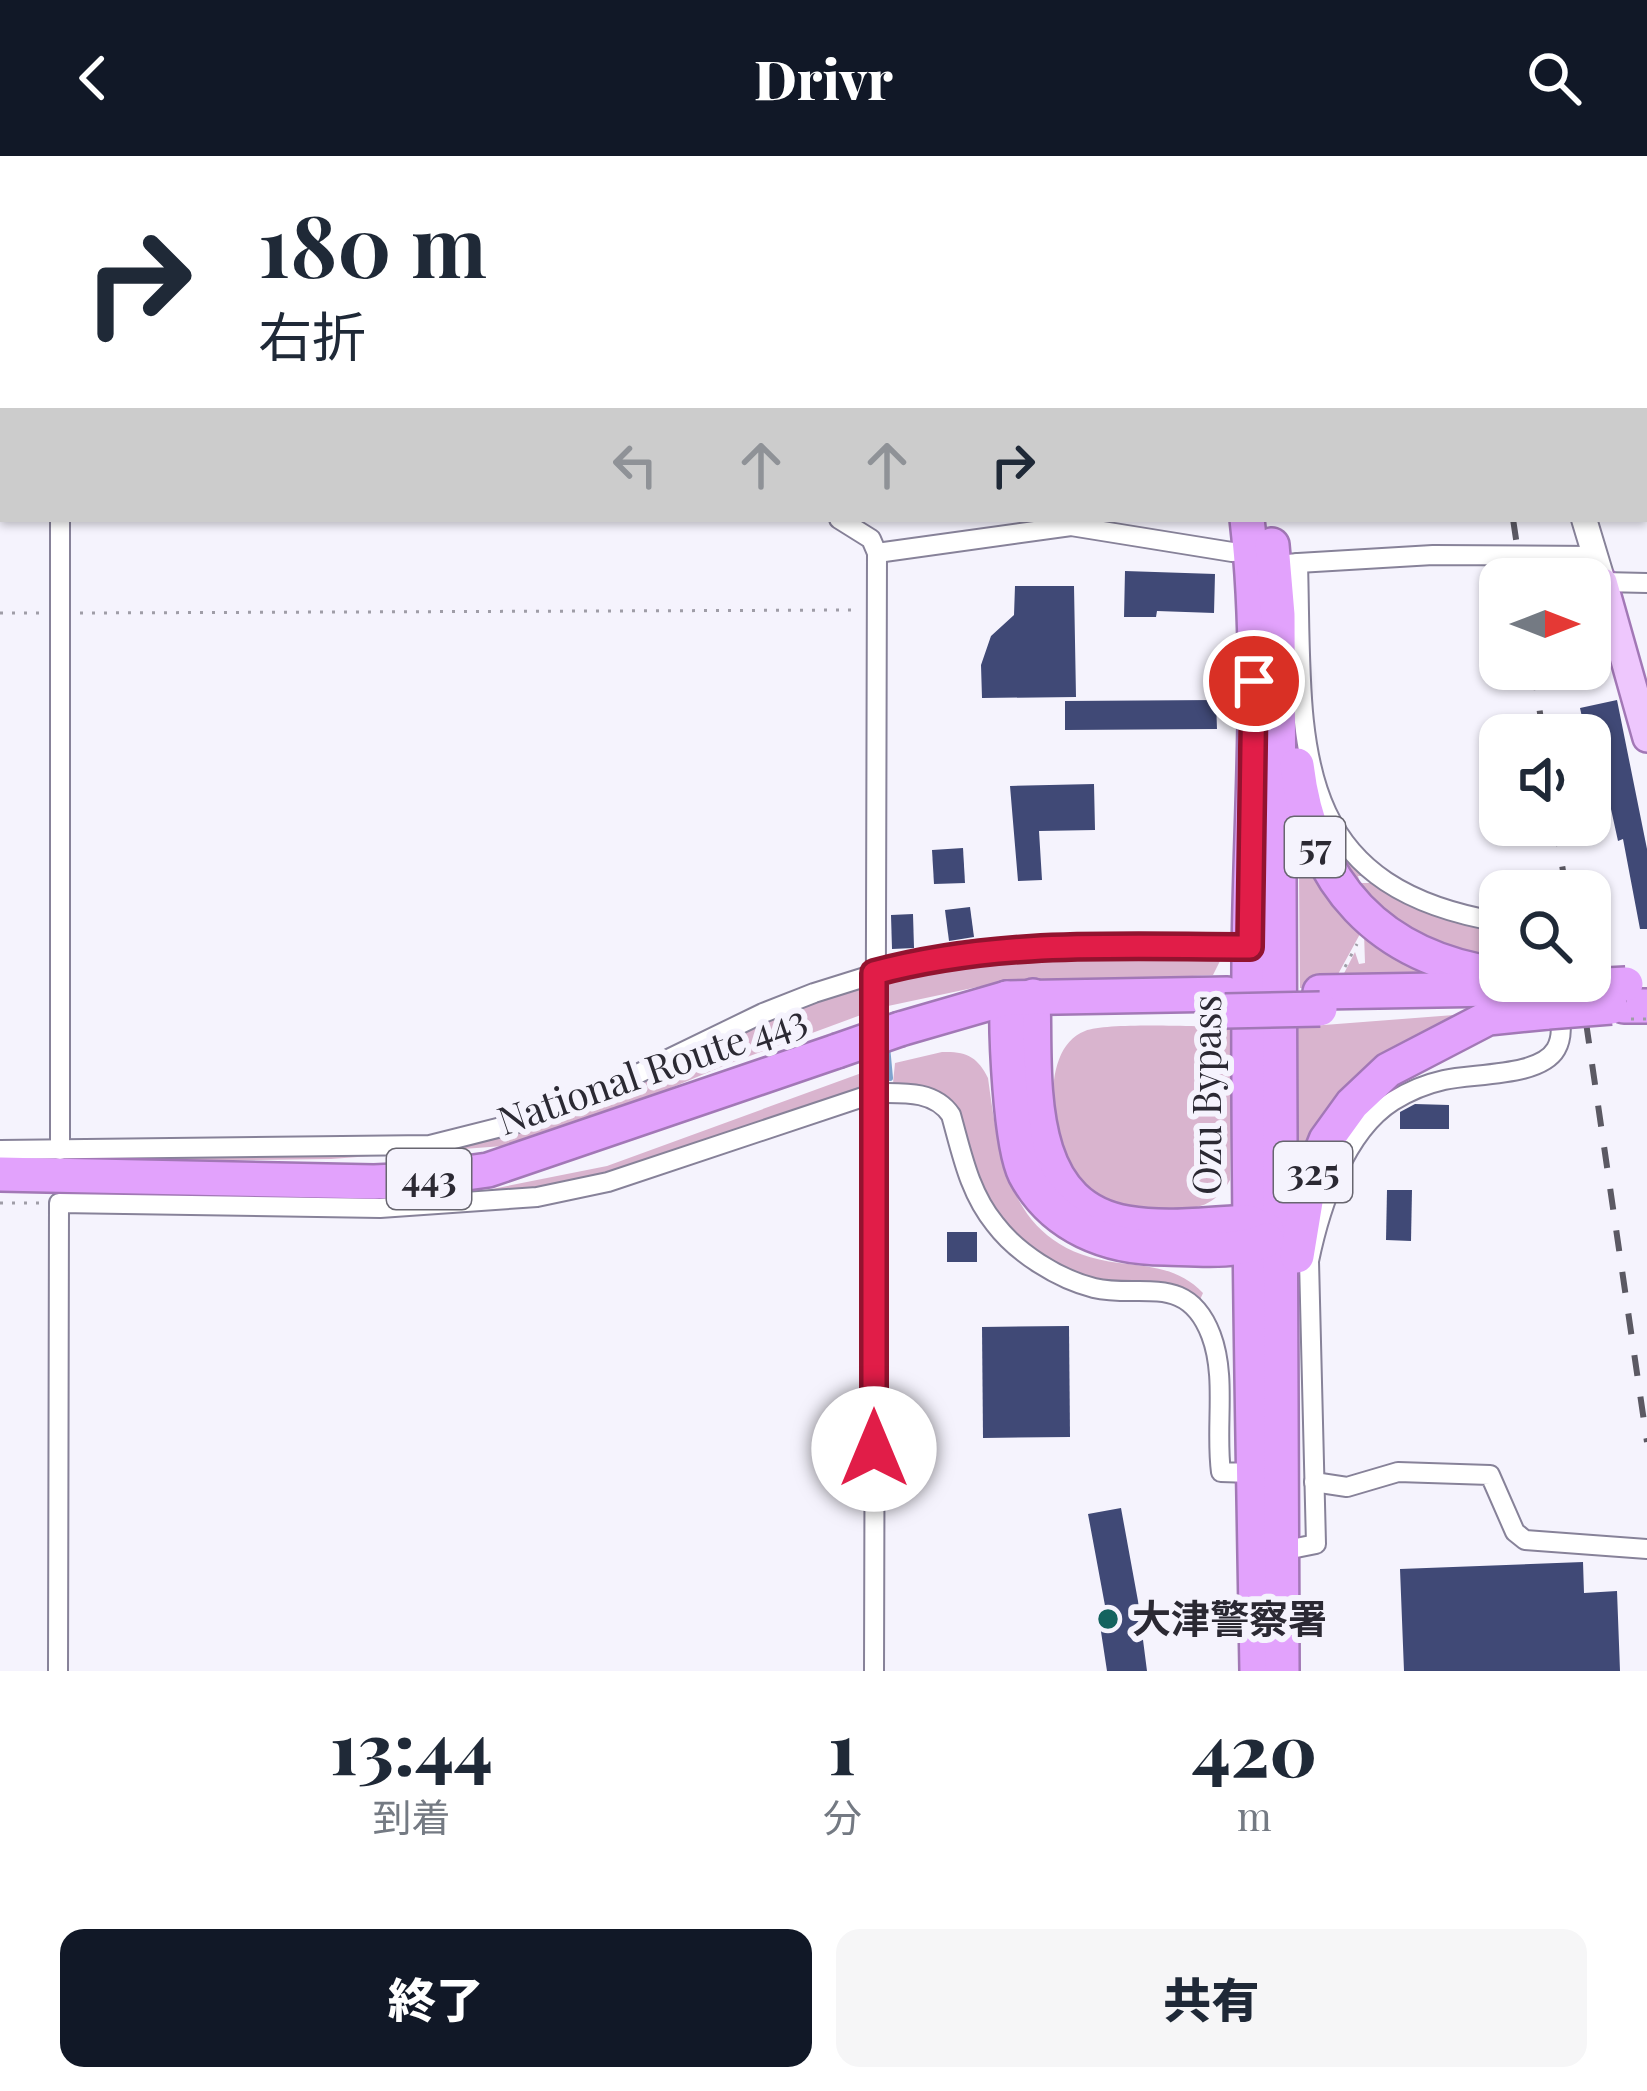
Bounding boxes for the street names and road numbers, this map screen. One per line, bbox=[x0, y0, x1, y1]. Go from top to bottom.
road number: 57 bbox=[1285, 817, 1345, 877]
street label: National Route 443 bbox=[490, 991, 813, 1145]
street label: Ozu Bypass bbox=[1179, 995, 1231, 1195]
road number: 325 bbox=[1274, 1142, 1352, 1202]
road number: 443 bbox=[387, 1149, 471, 1209]

